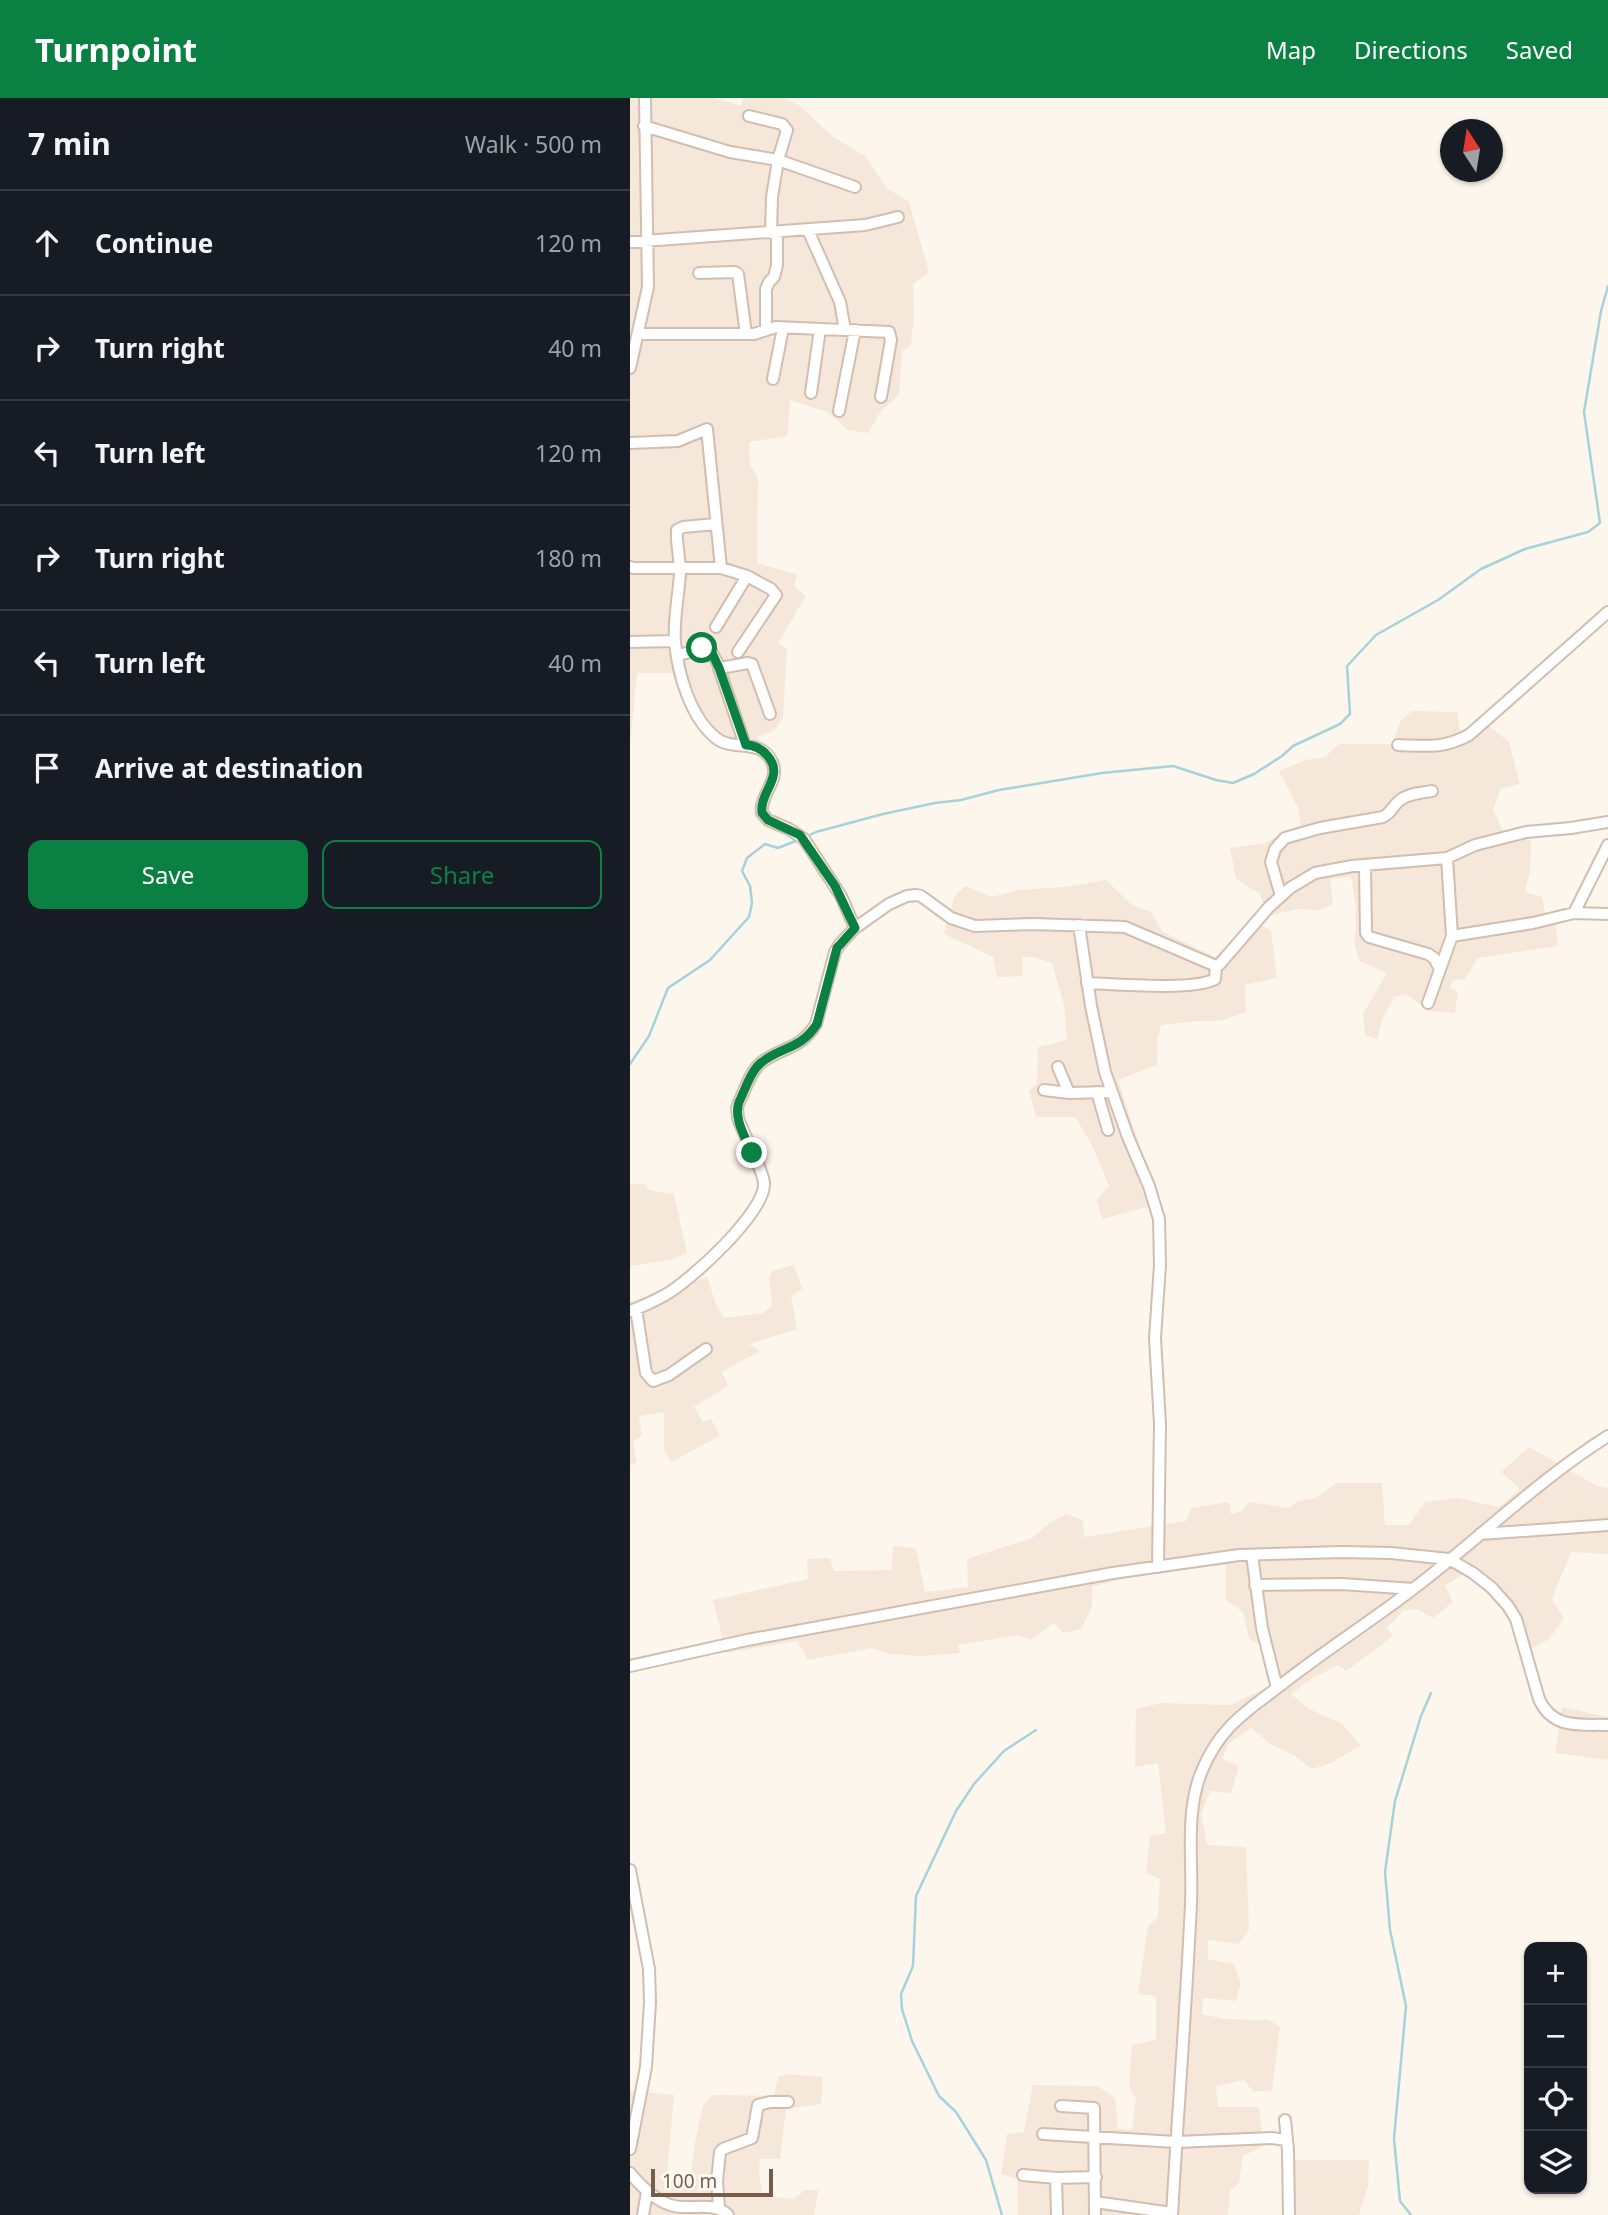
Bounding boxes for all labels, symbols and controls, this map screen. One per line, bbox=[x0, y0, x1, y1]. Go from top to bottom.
text: Turnpoint bbox=[35, 27, 197, 72]
text: Map bbox=[1266, 33, 1316, 66]
text: Directions bbox=[1354, 33, 1468, 66]
text: Saved bbox=[1506, 33, 1573, 66]
north arrow bbox=[1440, 119, 1503, 182]
text: 7 min bbox=[28, 123, 111, 164]
text: Walk · 500 m bbox=[465, 128, 602, 160]
icon: ahead bbox=[28, 224, 66, 262]
text: Continue bbox=[95, 225, 213, 261]
text: 120 m bbox=[535, 227, 602, 259]
icon: right bbox=[28, 329, 66, 367]
text: Turn right bbox=[95, 330, 225, 366]
text: 40 m bbox=[548, 332, 602, 364]
icon: left bbox=[28, 434, 66, 472]
text: Turn left bbox=[95, 435, 206, 471]
text: 120 m bbox=[535, 437, 602, 469]
icon: right bbox=[28, 539, 66, 577]
text: Turn right bbox=[95, 540, 225, 576]
text: 180 m bbox=[535, 542, 602, 574]
route start bbox=[686, 632, 717, 663]
icon: left bbox=[28, 644, 66, 682]
text: Turn left bbox=[95, 645, 206, 681]
text: 40 m bbox=[548, 647, 602, 679]
icon: arrive bbox=[28, 749, 66, 787]
text: Arrive at destination bbox=[95, 750, 364, 786]
button: Save bbox=[28, 840, 308, 909]
button: Share bbox=[322, 840, 602, 909]
route end bbox=[736, 1137, 767, 1168]
map controls bbox=[1524, 1942, 1587, 2194]
button: + bbox=[1524, 1942, 1587, 2005]
button: − bbox=[1524, 2005, 1587, 2068]
button: locate bbox=[1524, 2068, 1587, 2131]
button: layers bbox=[1524, 2131, 1587, 2194]
scale bar bbox=[651, 2166, 774, 2198]
text: 100 m bbox=[662, 2168, 717, 2194]

